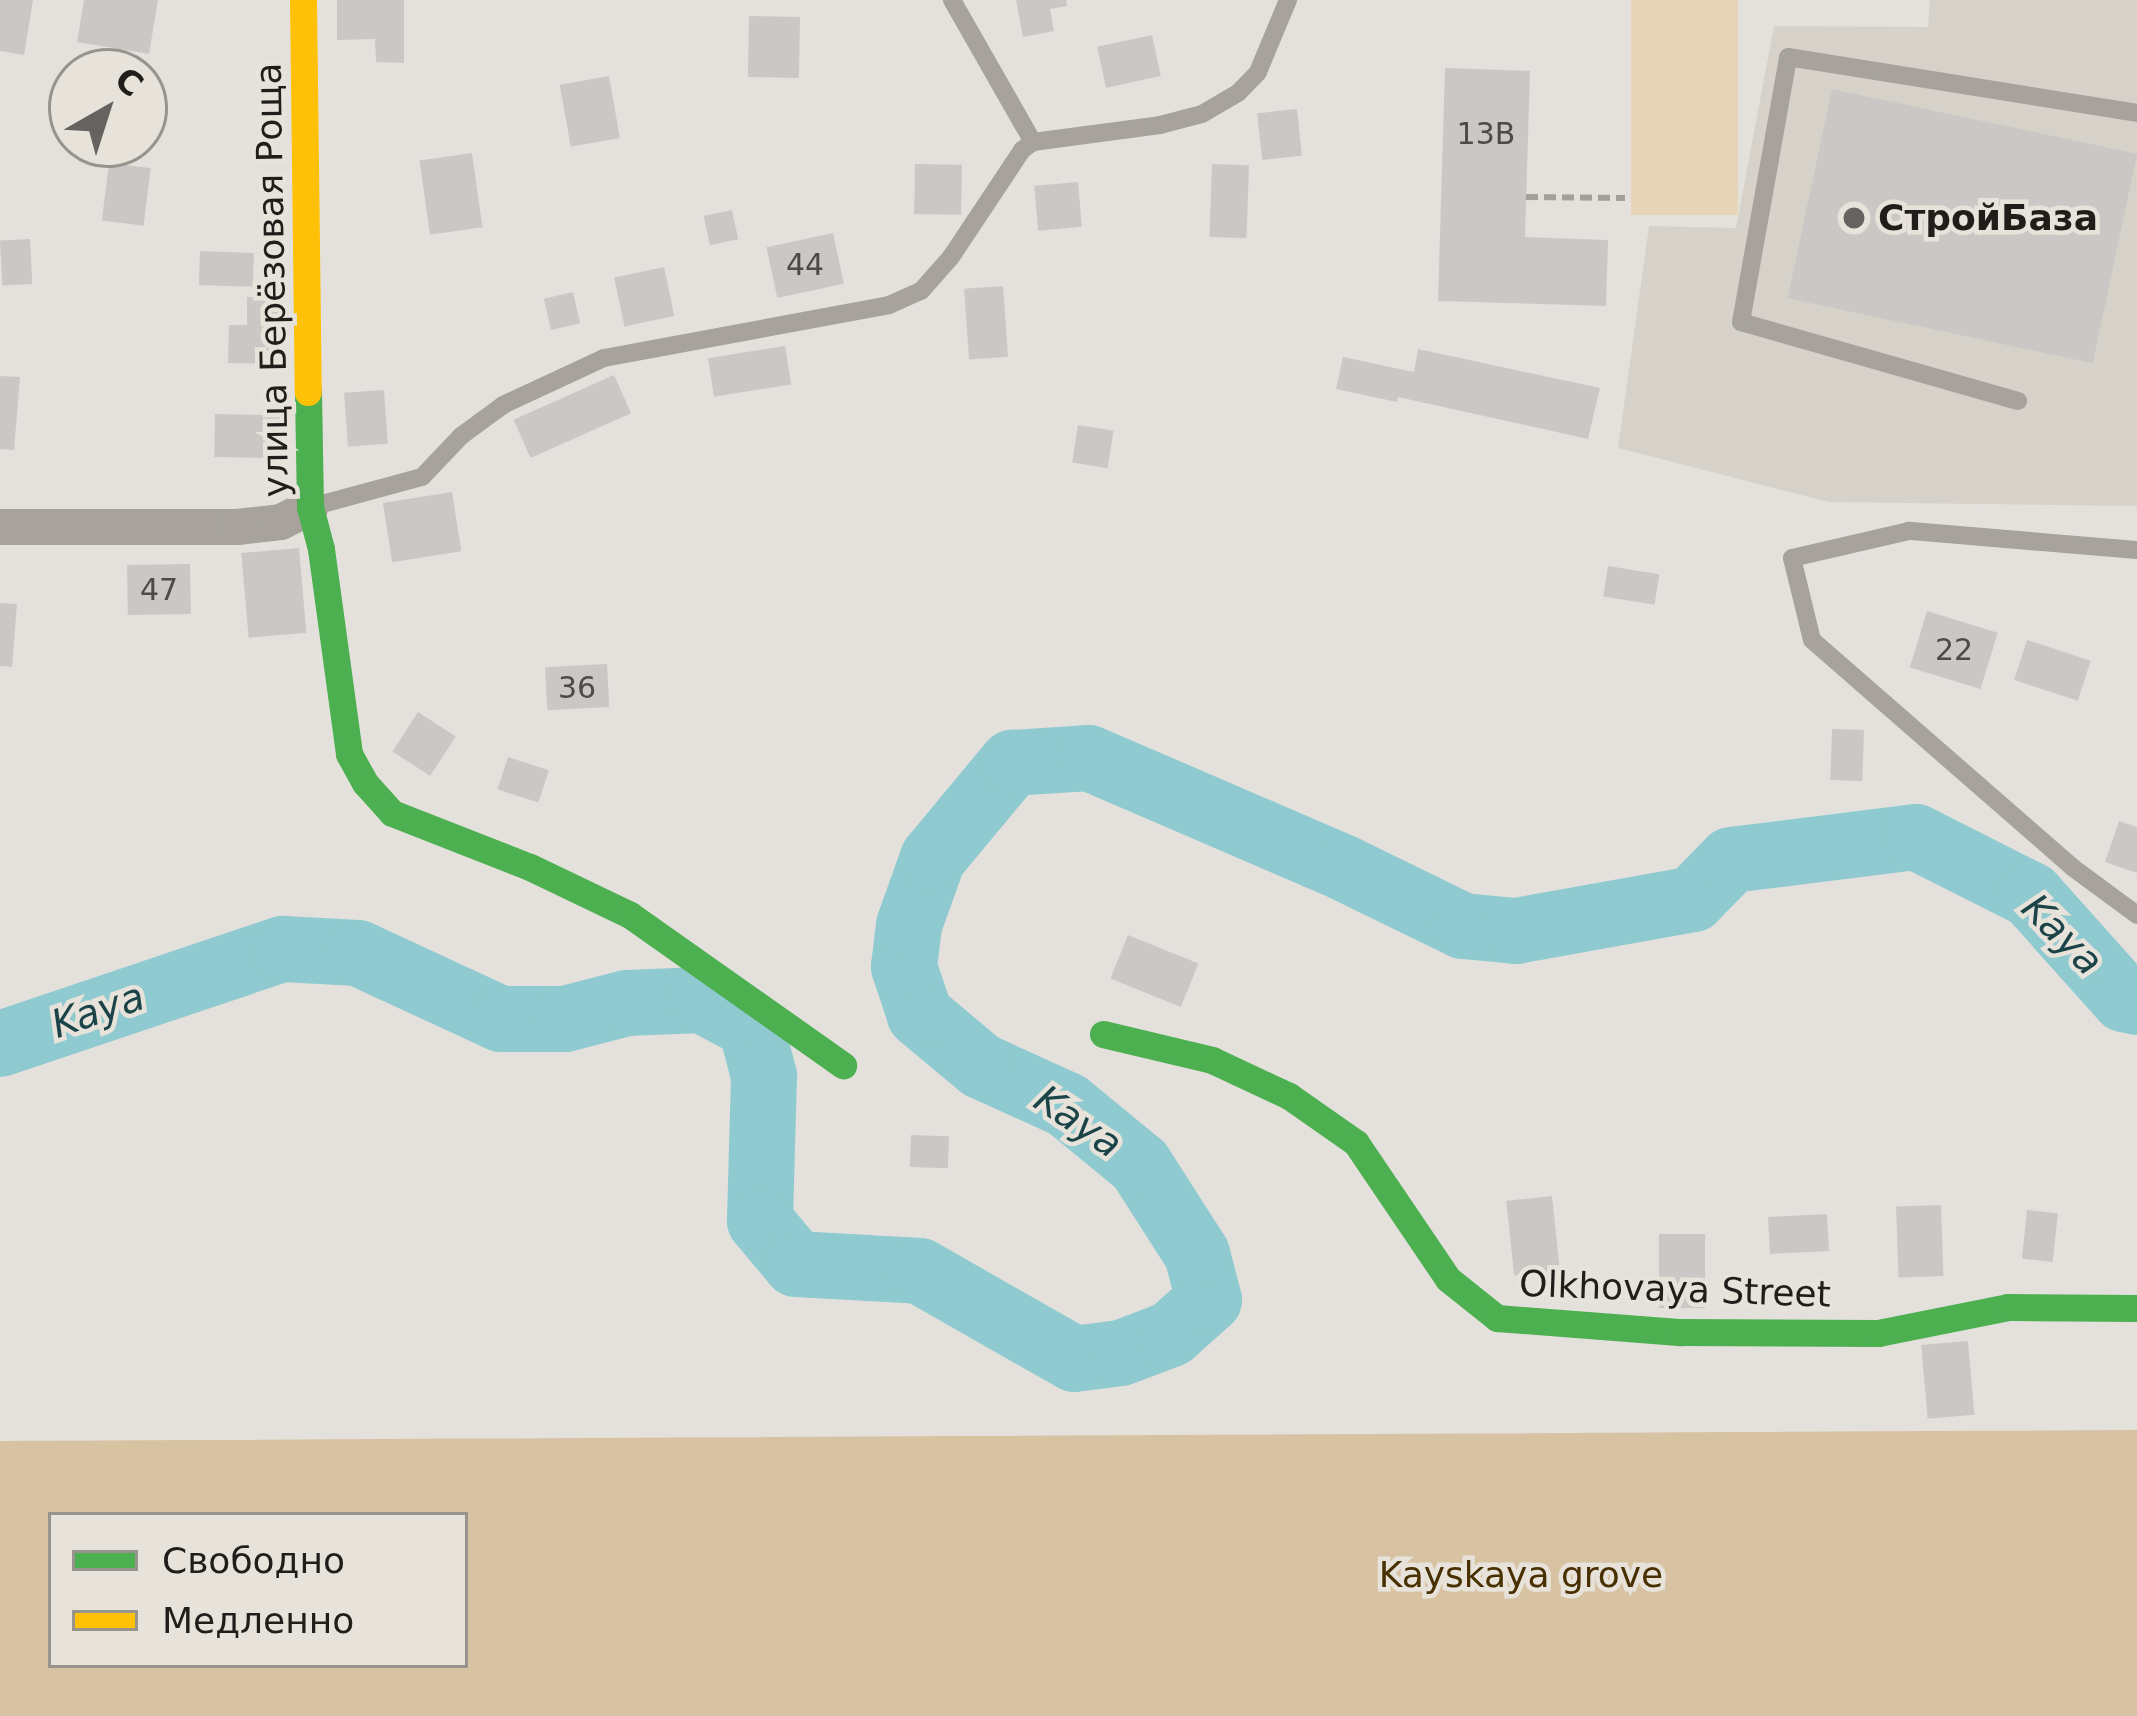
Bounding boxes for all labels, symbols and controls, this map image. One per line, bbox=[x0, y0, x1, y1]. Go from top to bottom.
north arrow bbox=[48, 48, 168, 168]
text: С bbox=[107, 59, 151, 105]
street label: улица Берёзовая Роща bbox=[247, 62, 297, 498]
house number: 13В bbox=[1457, 116, 1515, 152]
place label: СтройБаза bbox=[1878, 196, 2098, 240]
marker: СтройБаза bbox=[1841, 205, 1867, 231]
house number: 44 bbox=[786, 247, 824, 283]
house number: 47 bbox=[140, 572, 178, 608]
house number: 22 bbox=[1935, 632, 1973, 668]
house number: 36 bbox=[558, 670, 596, 706]
water label: Kaya bbox=[2012, 885, 2112, 985]
water label: Kaya bbox=[45, 973, 151, 1049]
water label: Kaya bbox=[1026, 1076, 1130, 1168]
street label: Olkhovaya Street bbox=[1519, 1262, 1831, 1316]
legend bbox=[48, 1512, 468, 1668]
text: Свободно bbox=[162, 1540, 345, 1581]
park label: Kayskaya grove bbox=[1379, 1553, 1663, 1597]
text: Медленно bbox=[162, 1600, 354, 1641]

